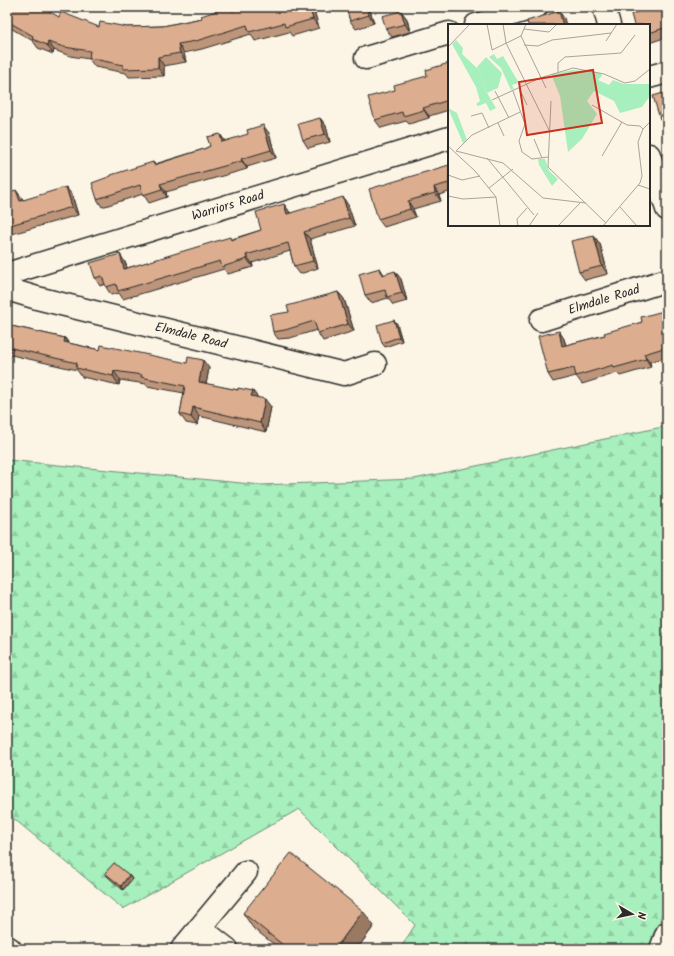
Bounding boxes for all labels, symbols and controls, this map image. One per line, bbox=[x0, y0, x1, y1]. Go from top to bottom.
inset map bbox=[448, 24, 650, 226]
street label: Warriors Road bbox=[189, 185, 267, 227]
street label: Elmdale Road bbox=[566, 279, 643, 321]
street label: Elmdale Road bbox=[153, 317, 230, 355]
north arrow bbox=[612, 894, 652, 934]
text: N bbox=[631, 911, 650, 920]

